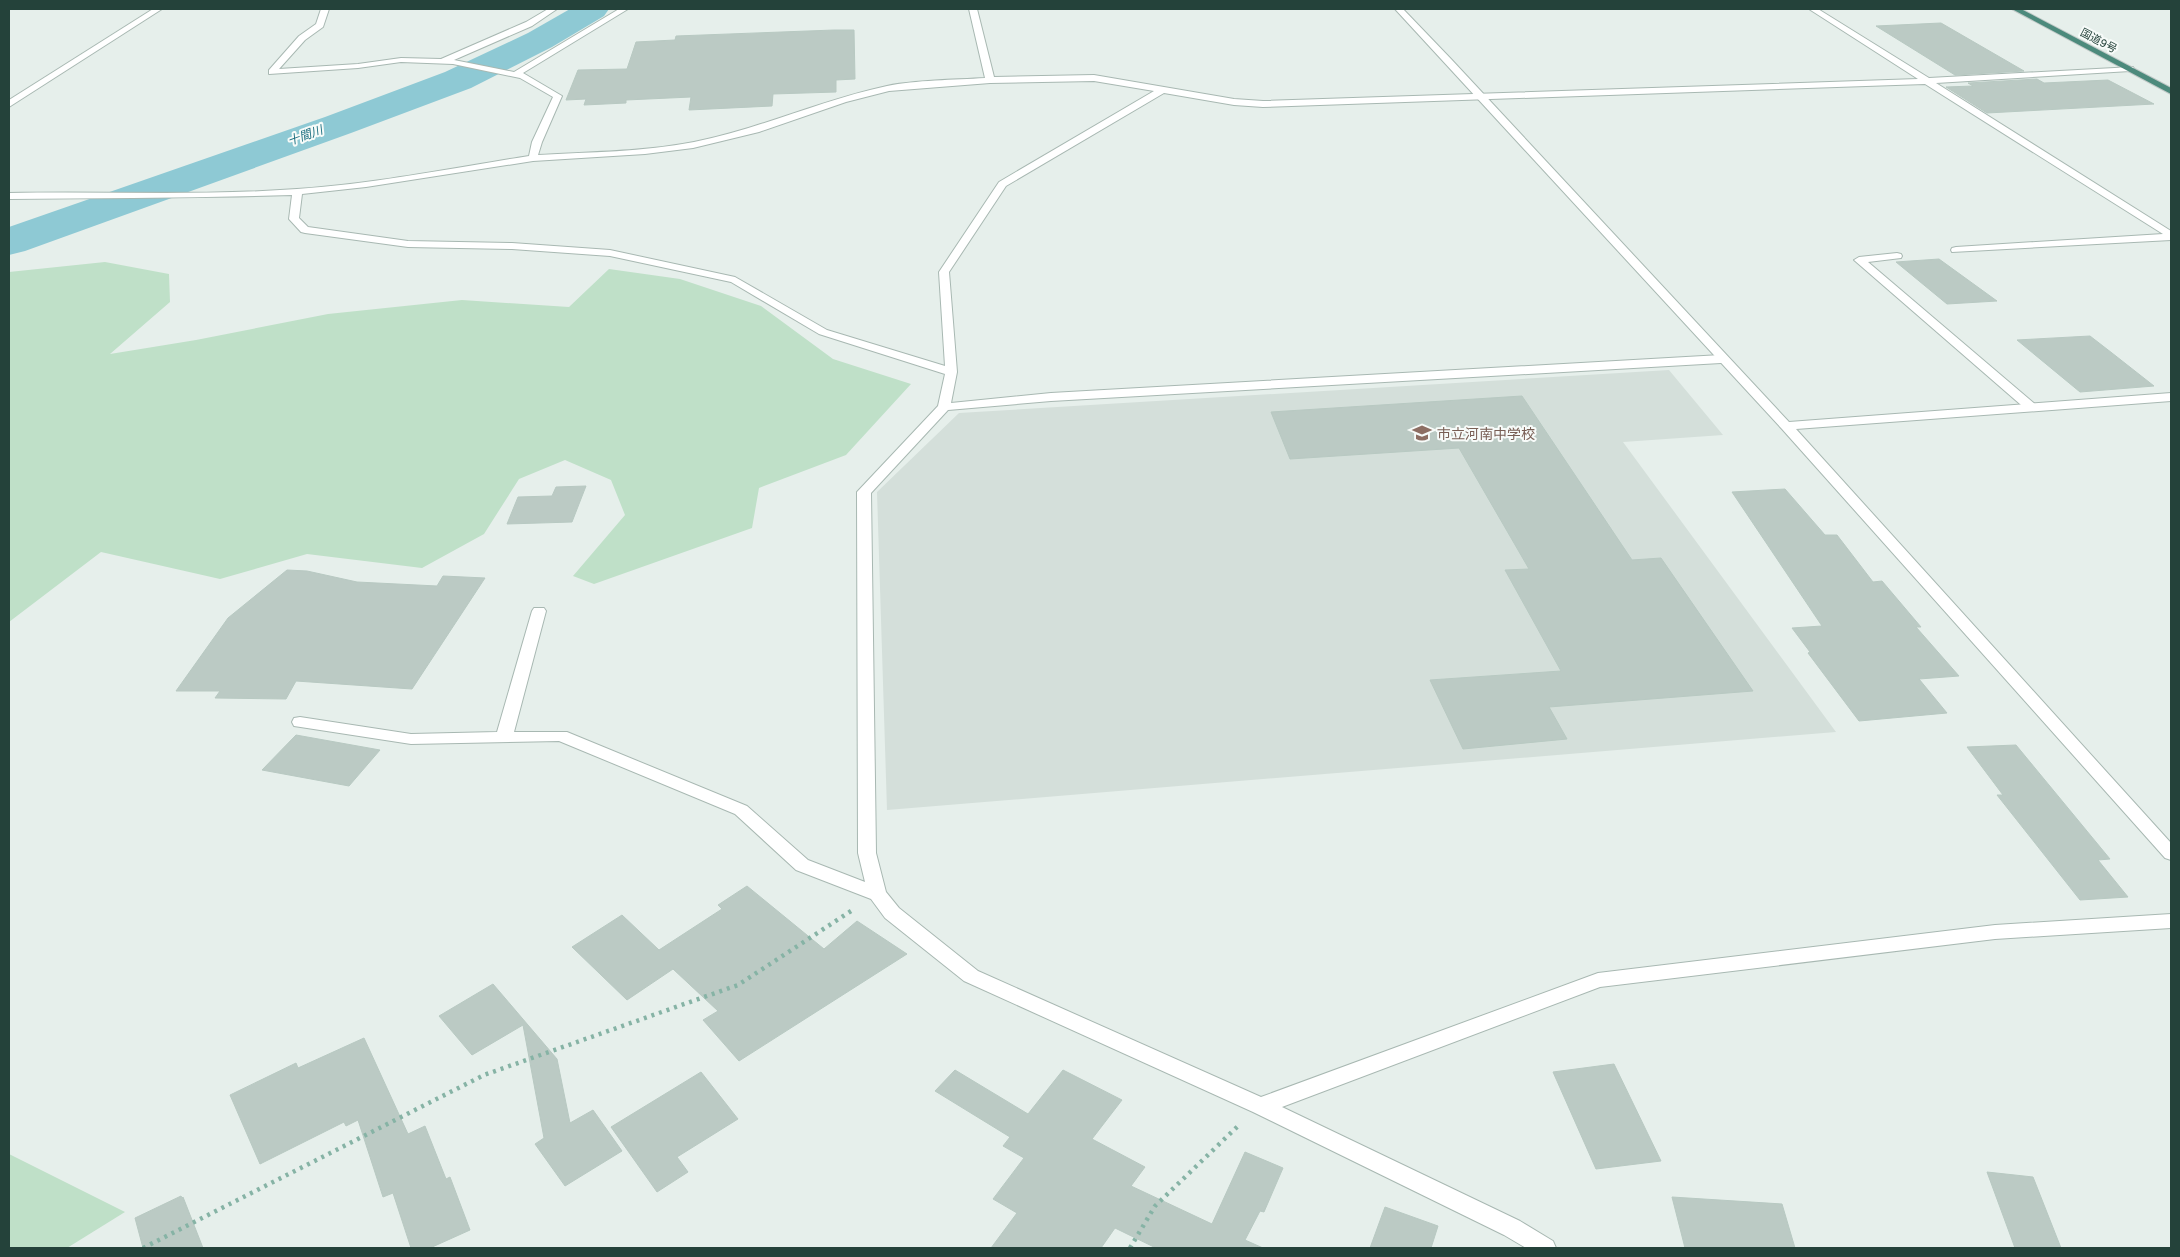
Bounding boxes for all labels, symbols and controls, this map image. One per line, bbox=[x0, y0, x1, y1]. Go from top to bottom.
street label: 国道9号 bbox=[2078, 25, 2120, 55]
water label: 十間川 bbox=[286, 121, 326, 148]
school or university icon: 市立河南中学校 bbox=[1411, 422, 1433, 444]
place label: 市立河南中学校 bbox=[1437, 425, 1535, 442]

